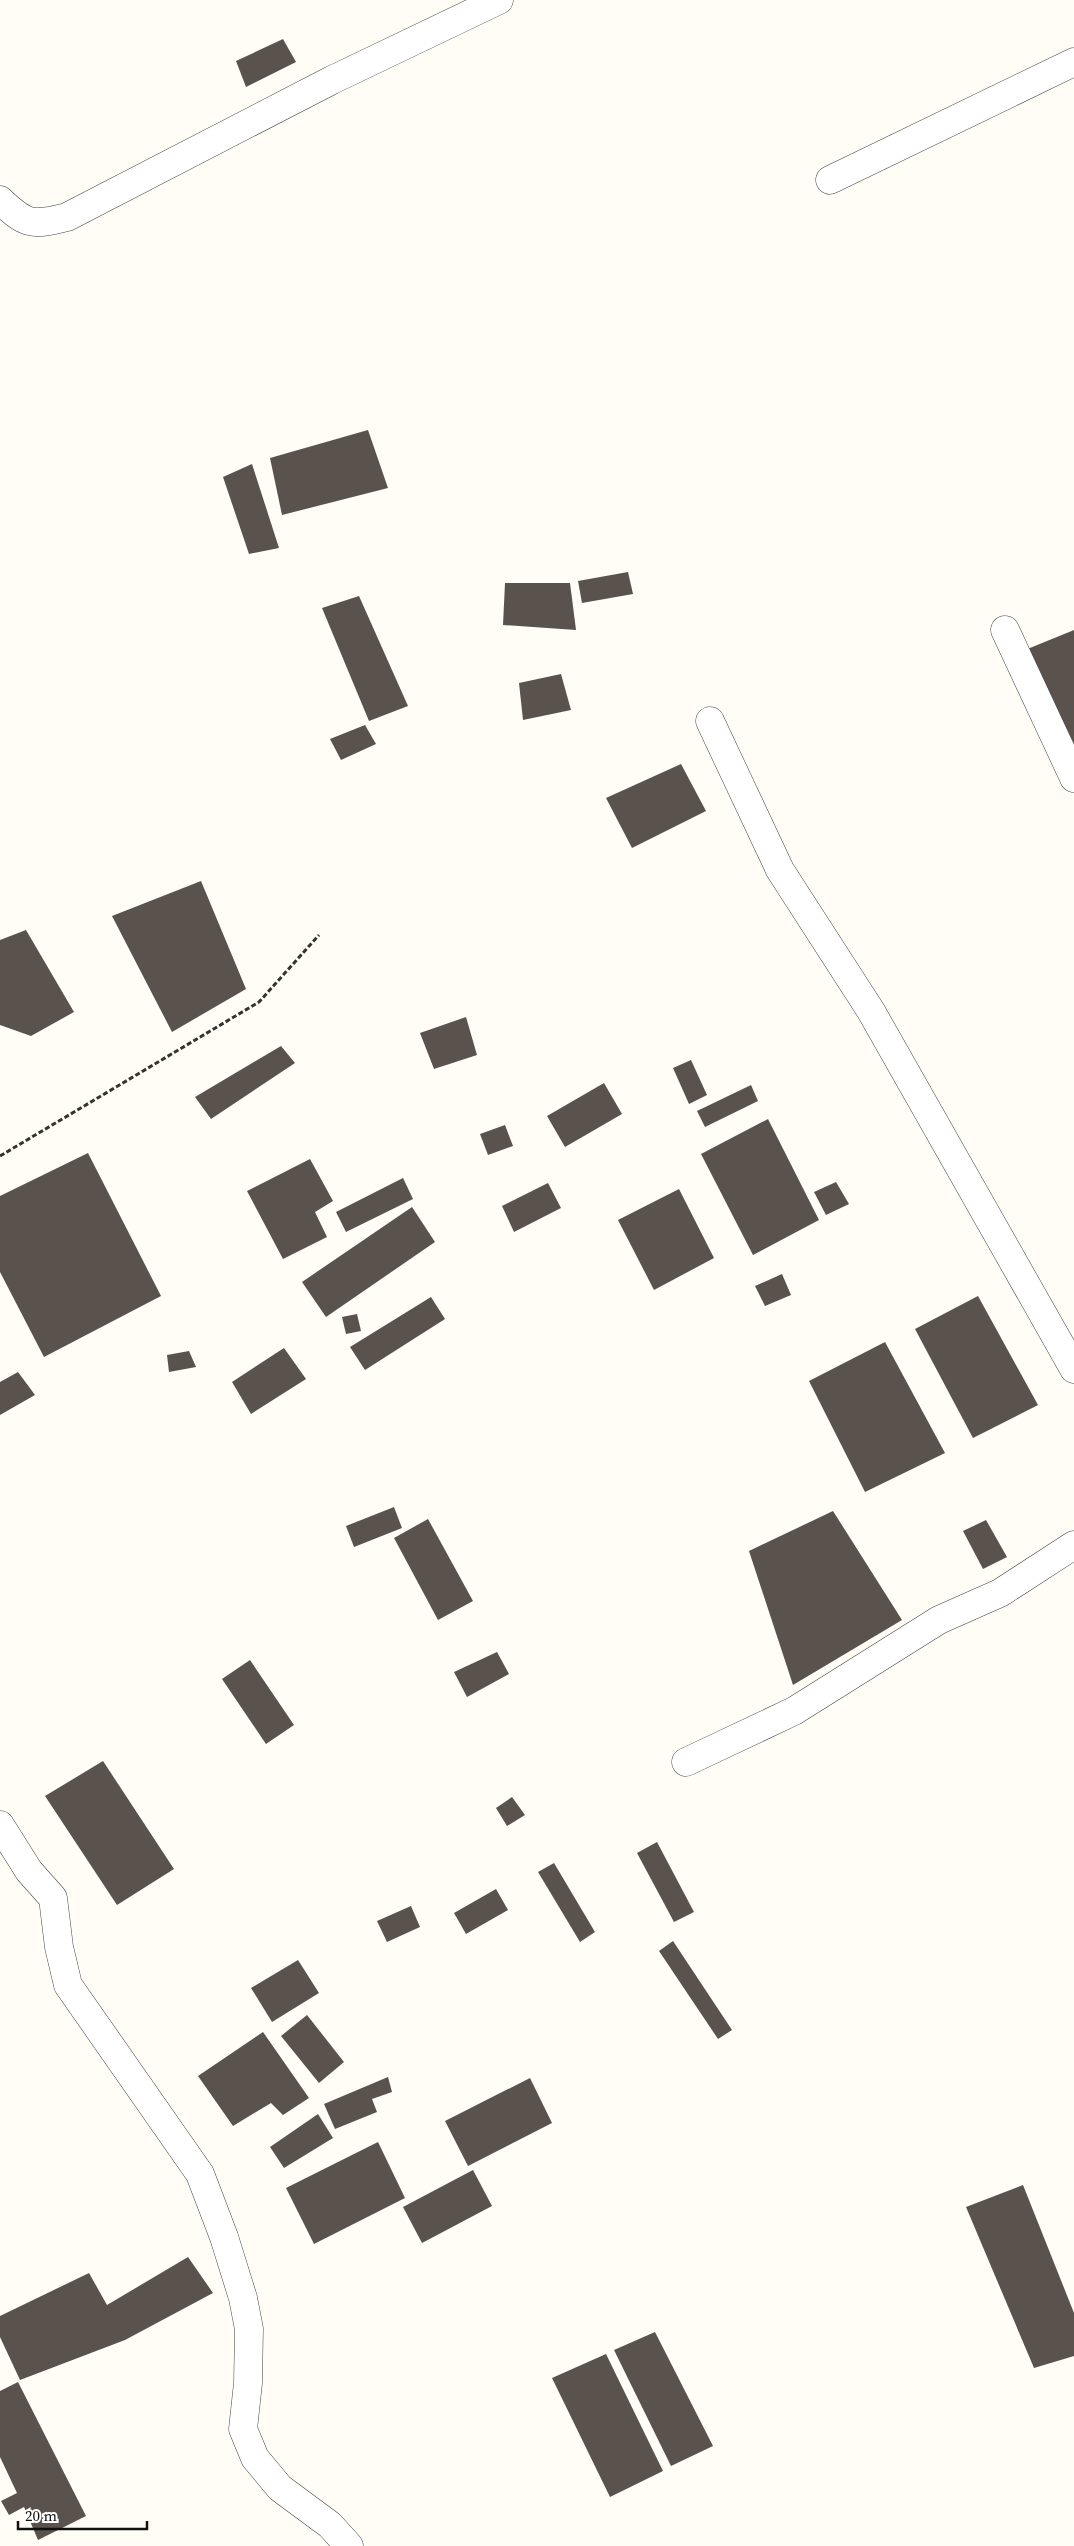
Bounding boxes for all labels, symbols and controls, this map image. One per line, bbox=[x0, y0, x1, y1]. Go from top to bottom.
scale bar bbox=[18, 2498, 146, 2530]
text: 20 m bbox=[25, 2505, 57, 2526]

